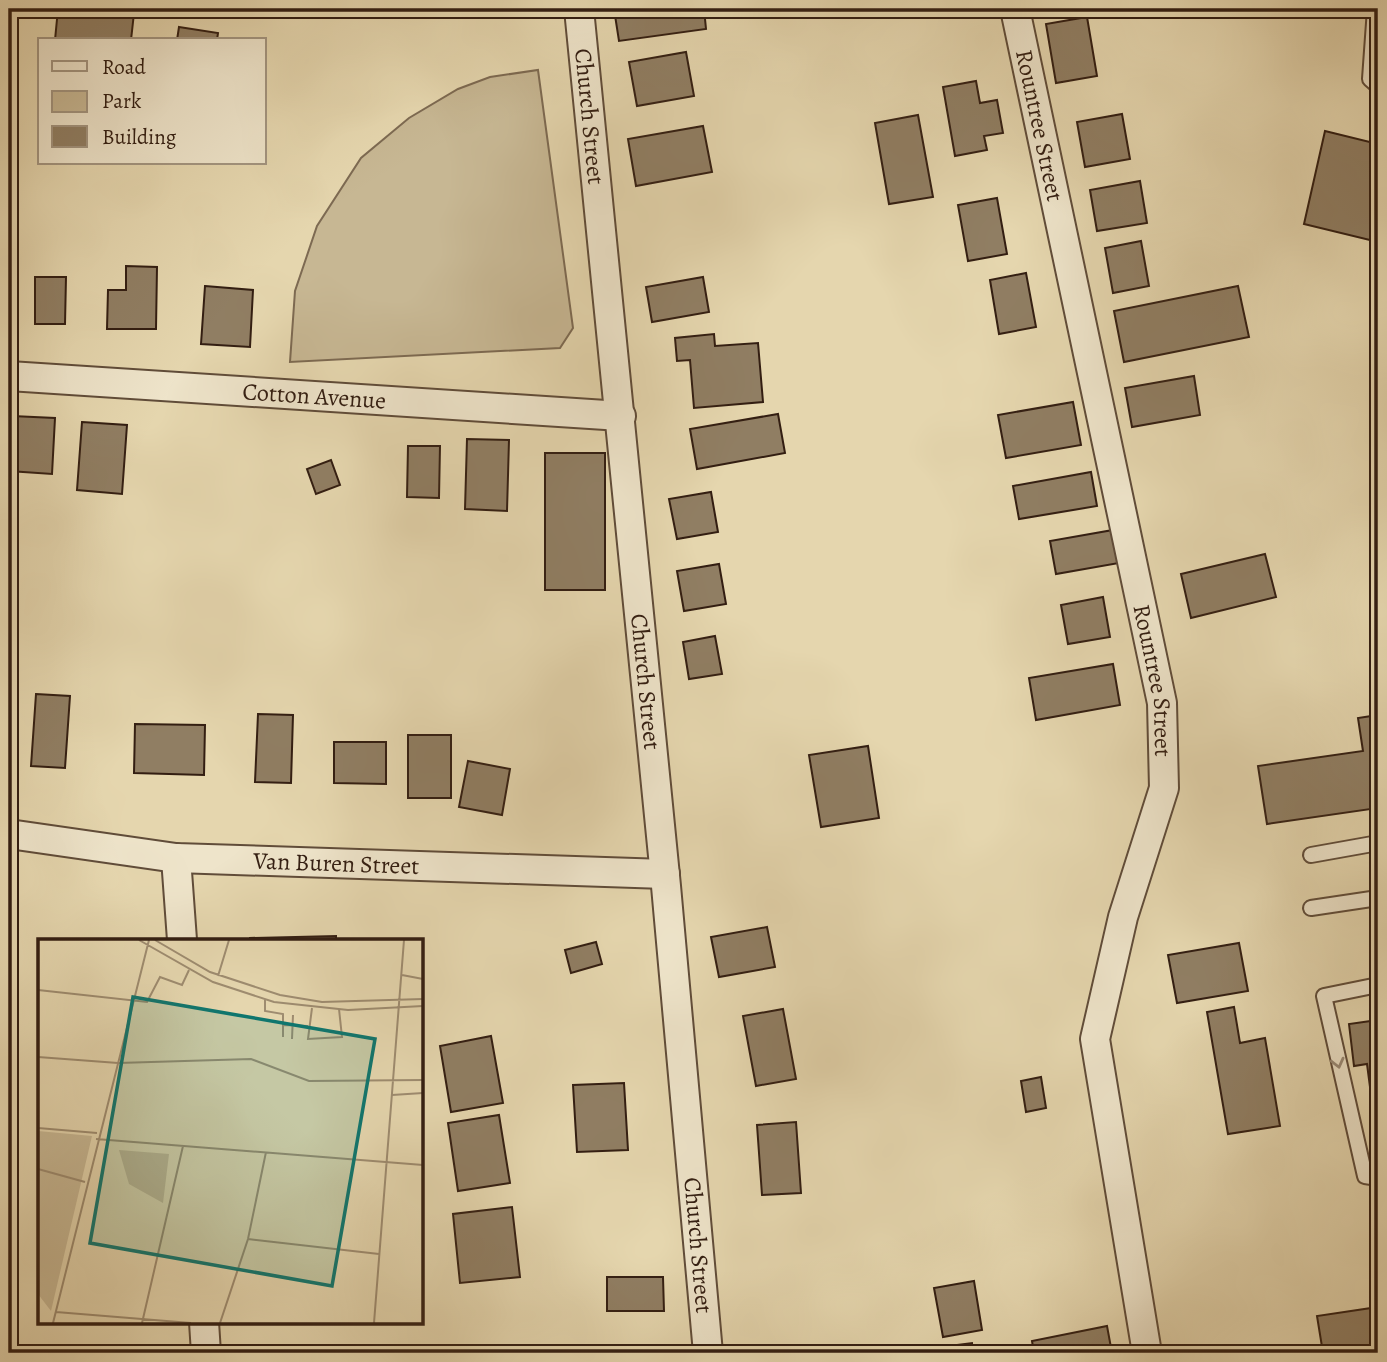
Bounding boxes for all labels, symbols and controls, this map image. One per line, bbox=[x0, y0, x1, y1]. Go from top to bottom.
legend bbox=[38, 38, 266, 164]
street label: Church Street bbox=[567, 47, 612, 186]
street label: Rountree Street bbox=[1008, 47, 1071, 204]
text: Road bbox=[102, 53, 146, 81]
text: Park bbox=[102, 87, 142, 115]
text: Building bbox=[102, 123, 177, 151]
street label: Cotton Avenue bbox=[242, 375, 387, 417]
street label: Rountree Street bbox=[1126, 601, 1179, 757]
street label: Church Street bbox=[623, 612, 668, 751]
street label: Van Buren Street bbox=[252, 845, 420, 882]
inset map bbox=[38, 939, 424, 1324]
one-way arrow bbox=[1330, 1057, 1344, 1069]
street label: Church Street bbox=[676, 1176, 720, 1315]

